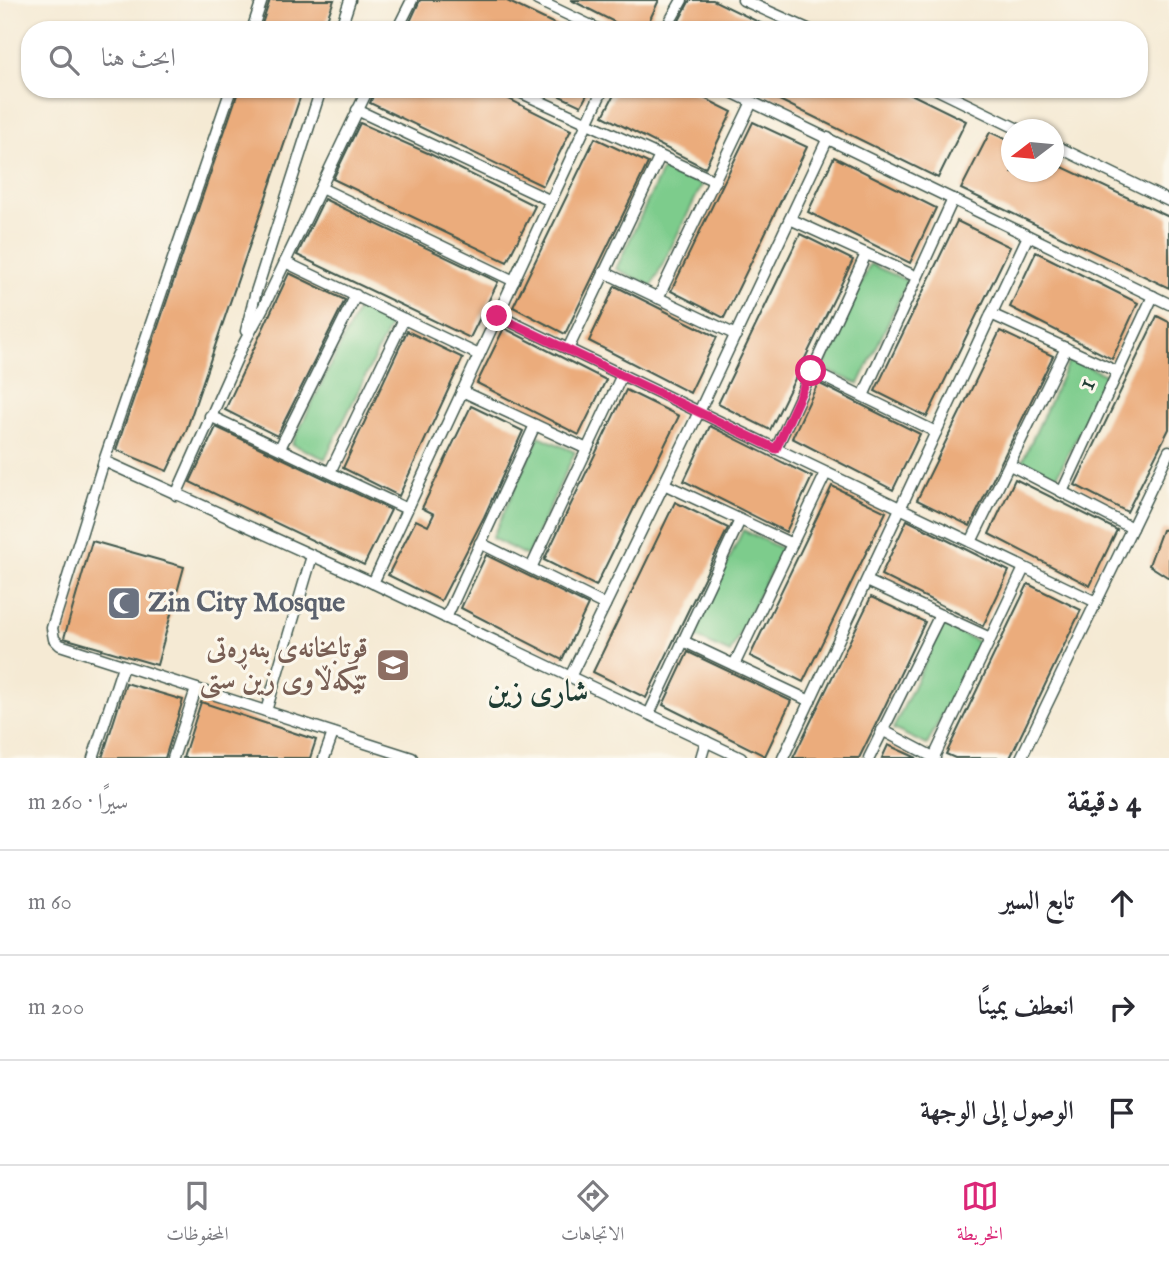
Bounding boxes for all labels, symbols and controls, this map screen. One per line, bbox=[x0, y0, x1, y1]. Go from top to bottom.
search box bbox=[21, 21, 1148, 98]
icon: search bbox=[45, 41, 83, 79]
text: ابحث هنا bbox=[101, 42, 176, 75]
north arrow bbox=[1001, 119, 1064, 182]
route end bbox=[481, 300, 512, 331]
route start bbox=[795, 355, 826, 386]
street label: 1 bbox=[1069, 372, 1105, 396]
mosque icon: Zin City Mosque bbox=[105, 584, 143, 622]
place label: Zin City Mosque bbox=[148, 586, 345, 621]
place label: قوتابخانەی بنەڕەتی تێکەڵاوی زین ستی bbox=[199, 632, 368, 699]
school or university icon: قوتابخانەی بنەڕەتی تێکەڵاوی زین ستی bbox=[374, 646, 412, 684]
district label: شاری زین bbox=[487, 674, 589, 712]
text: 4 دقيقة bbox=[1067, 784, 1141, 822]
text: سيرًا · 260 m bbox=[28, 788, 128, 817]
icon: ahead bbox=[1103, 884, 1141, 922]
text: تابع السير bbox=[1000, 885, 1074, 918]
text: 60 m bbox=[28, 888, 72, 917]
icon: right bbox=[1103, 989, 1141, 1027]
text: انعطف يمينًا bbox=[978, 990, 1074, 1023]
text: 200 m bbox=[28, 993, 84, 1022]
icon: arrive bbox=[1103, 1094, 1141, 1132]
text: الوصول إلى الوجهة bbox=[920, 1095, 1074, 1128]
tab: المحفوظات bbox=[166, 1177, 229, 1252]
tab: الاتجاهات bbox=[561, 1177, 624, 1252]
tab: الخريطة bbox=[957, 1177, 1003, 1252]

